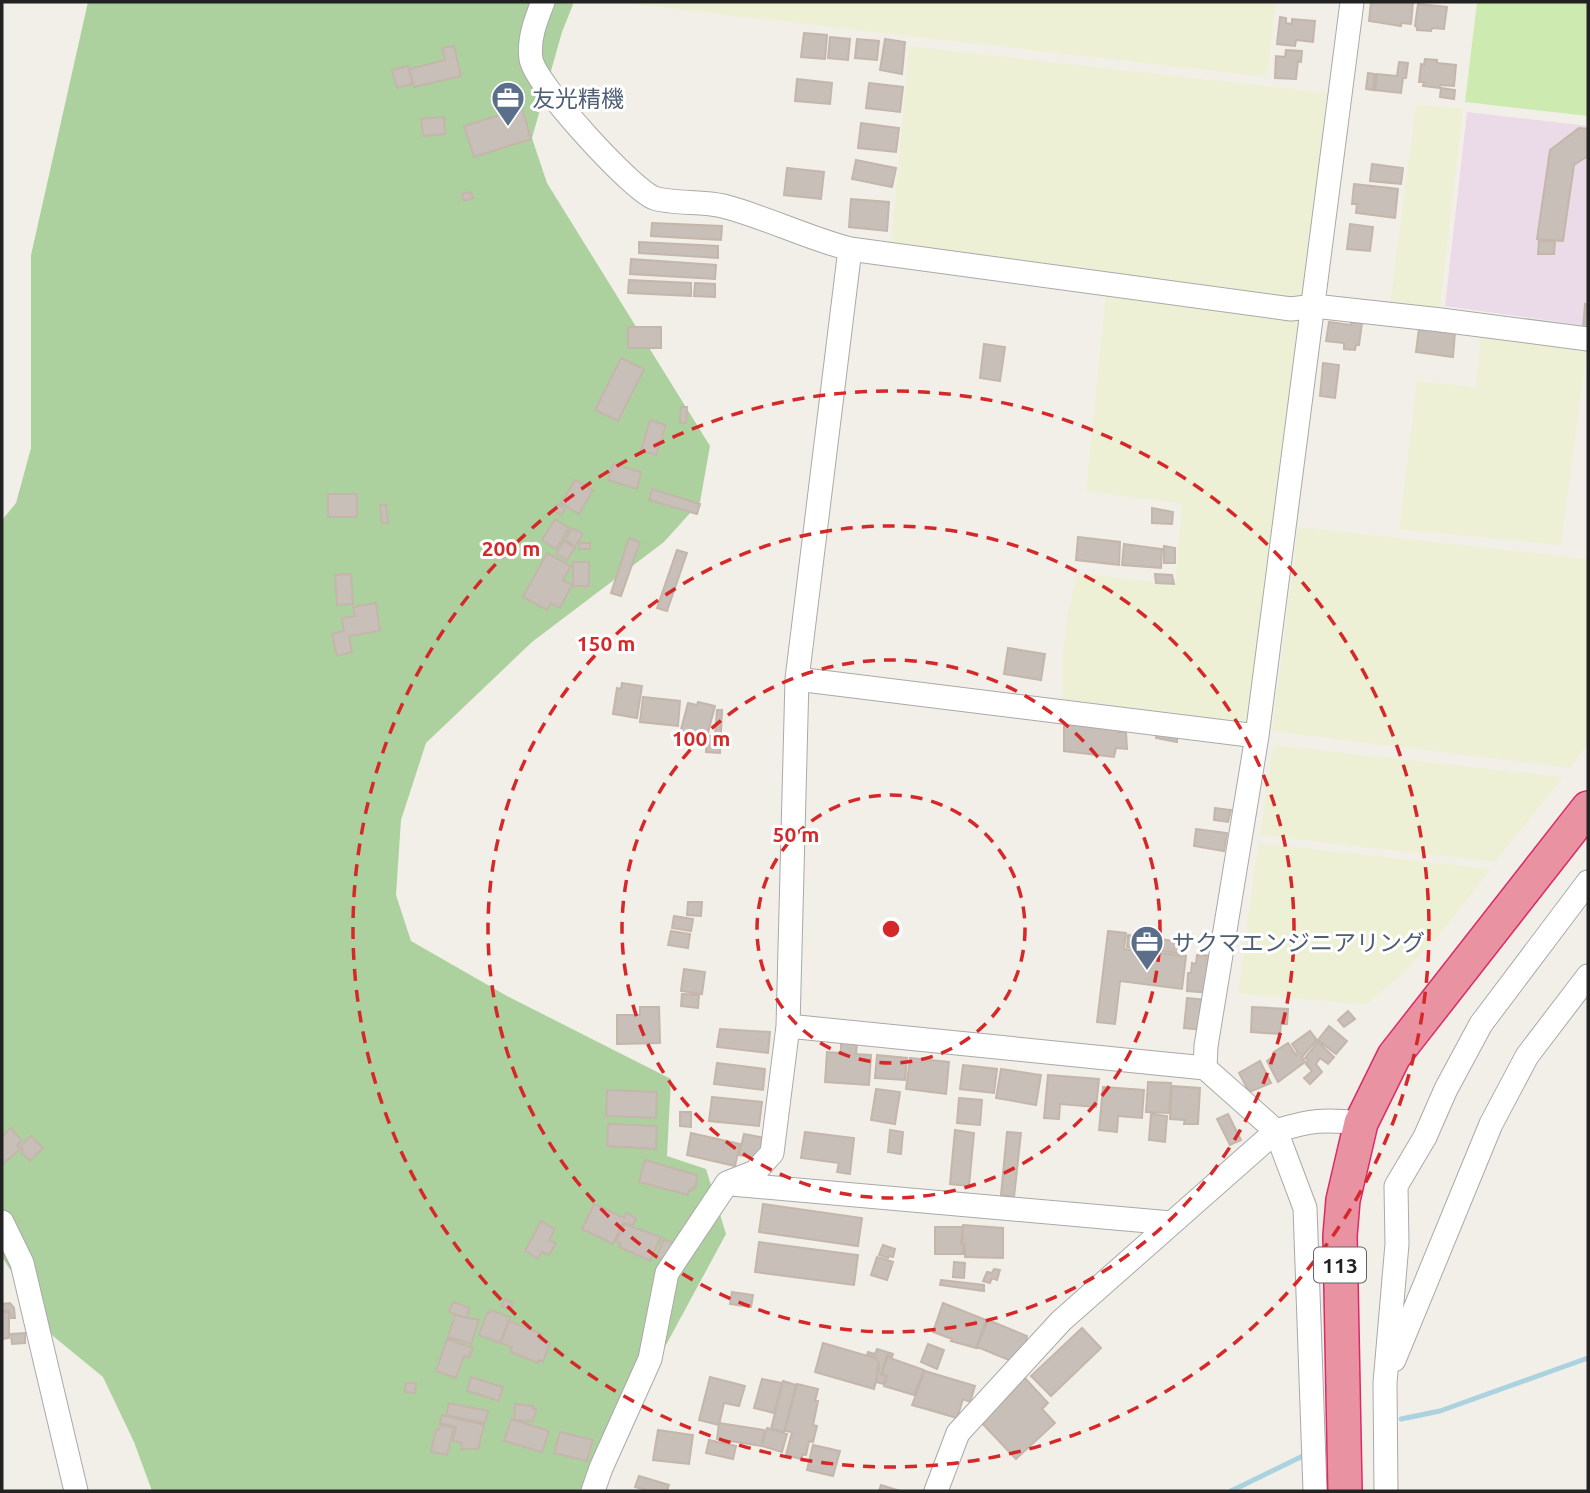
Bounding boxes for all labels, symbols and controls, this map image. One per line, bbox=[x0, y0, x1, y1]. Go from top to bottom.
office icon: 友光精機 bbox=[489, 79, 527, 128]
place label: 友光精機 bbox=[532, 86, 624, 111]
text: 200 m bbox=[482, 536, 540, 560]
text: 150 m bbox=[577, 631, 635, 655]
text: 100 m bbox=[672, 726, 730, 750]
text: 50 m bbox=[773, 822, 819, 846]
centre of rings bbox=[879, 917, 903, 941]
office icon: サクマエンジニアリング bbox=[1128, 923, 1166, 972]
place label: サクマエンジニアリング bbox=[1172, 930, 1425, 955]
road number: 113 bbox=[1314, 1248, 1366, 1282]

